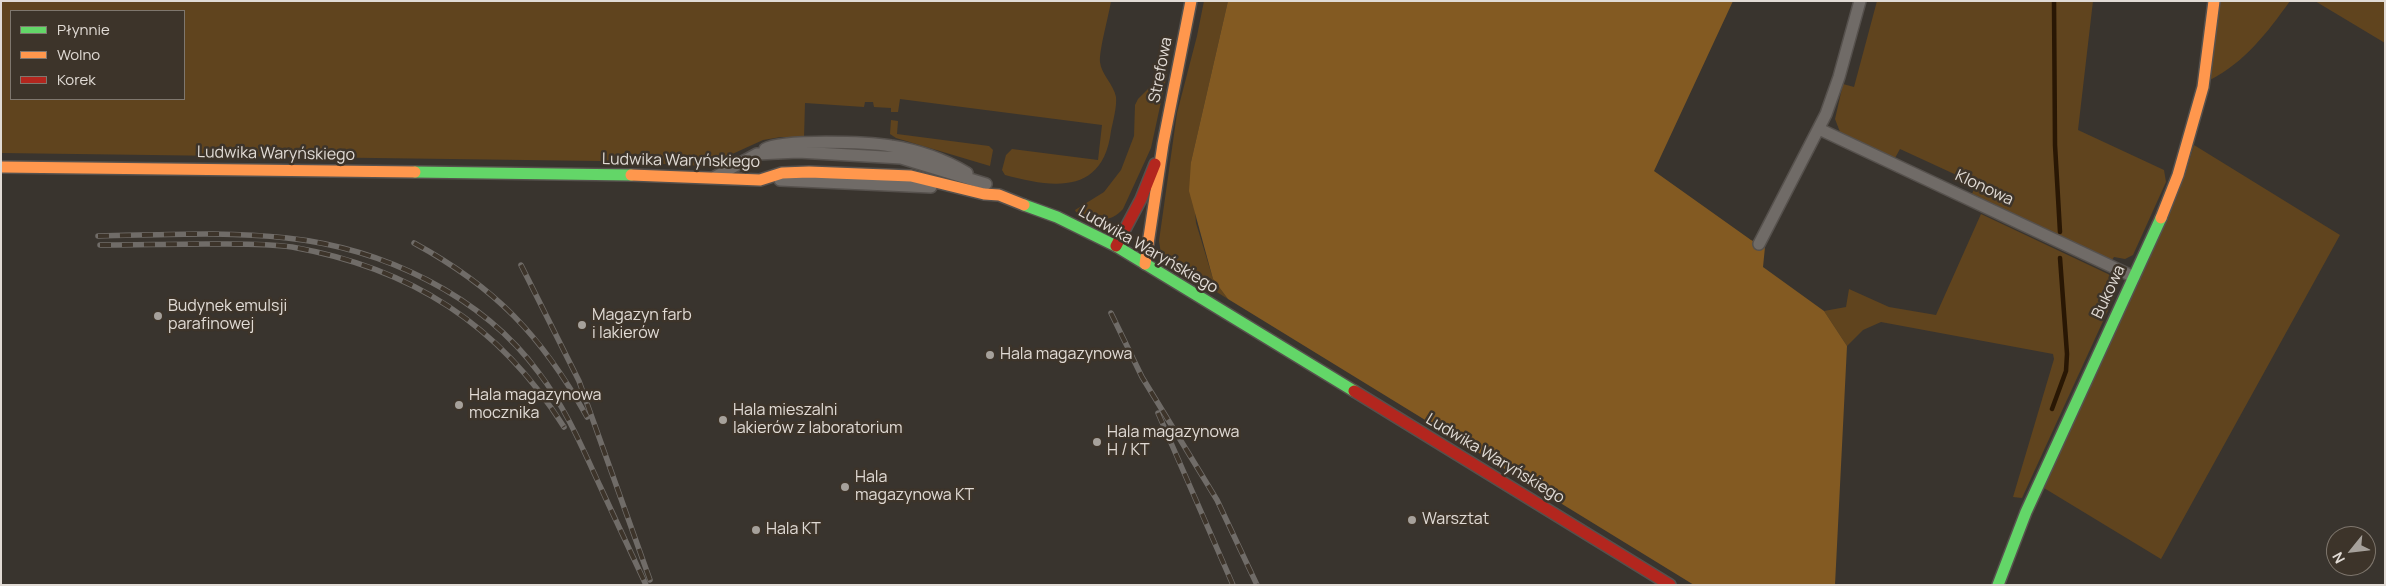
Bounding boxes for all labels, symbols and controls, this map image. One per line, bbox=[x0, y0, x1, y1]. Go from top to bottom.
legend bbox=[10, 10, 185, 100]
text: Płynnie bbox=[57, 19, 110, 40]
street label: Strefowa bbox=[1145, 36, 1177, 104]
text: Wolno bbox=[57, 44, 100, 65]
text: Korek bbox=[57, 69, 96, 90]
street label: Ludwika Waryńskiego bbox=[197, 143, 355, 165]
street label: Ludwika Waryńskiego bbox=[602, 150, 760, 172]
street label: Klonowa bbox=[1952, 166, 2016, 210]
street label: Ludwika Waryńskiego bbox=[1075, 202, 1221, 298]
street label: Bukowa bbox=[2088, 262, 2130, 322]
place label: Budynek emulsji parafinowej bbox=[168, 297, 287, 335]
place label: Magazyn farb i lakierów bbox=[592, 306, 692, 344]
marker: Budynek emulsji parafinowej bbox=[152, 310, 164, 322]
marker: Magazyn farb i lakierów bbox=[576, 319, 588, 331]
place label: Hala magazynowa bbox=[1000, 345, 1132, 365]
marker: Hala magazynowa bbox=[984, 349, 996, 361]
place label: Hala magazynowa mocznika bbox=[469, 386, 601, 424]
marker: Hala magazynowa mocznika bbox=[453, 399, 465, 411]
place label: Hala mieszalni lakierów z laboratorium bbox=[733, 401, 903, 439]
street label: Ludwika Waryńskiego bbox=[1422, 410, 1568, 508]
marker: Hala mieszalni lakierów z laboratorium bbox=[717, 414, 729, 426]
place label: Hala magazynowa H / KT bbox=[1107, 423, 1239, 461]
marker: Hala magazynowa H / KT bbox=[1091, 436, 1103, 448]
place label: Hala magazynowa KT bbox=[855, 468, 974, 506]
marker: Hala magazynowa KT bbox=[839, 481, 851, 493]
place label: Warsztat bbox=[1422, 510, 1489, 530]
marker: Warsztat bbox=[1406, 514, 1418, 526]
place label: Hala KT bbox=[766, 520, 821, 540]
marker: Hala KT bbox=[750, 524, 762, 536]
north arrow bbox=[2326, 526, 2376, 576]
text: N bbox=[2328, 549, 2349, 567]

